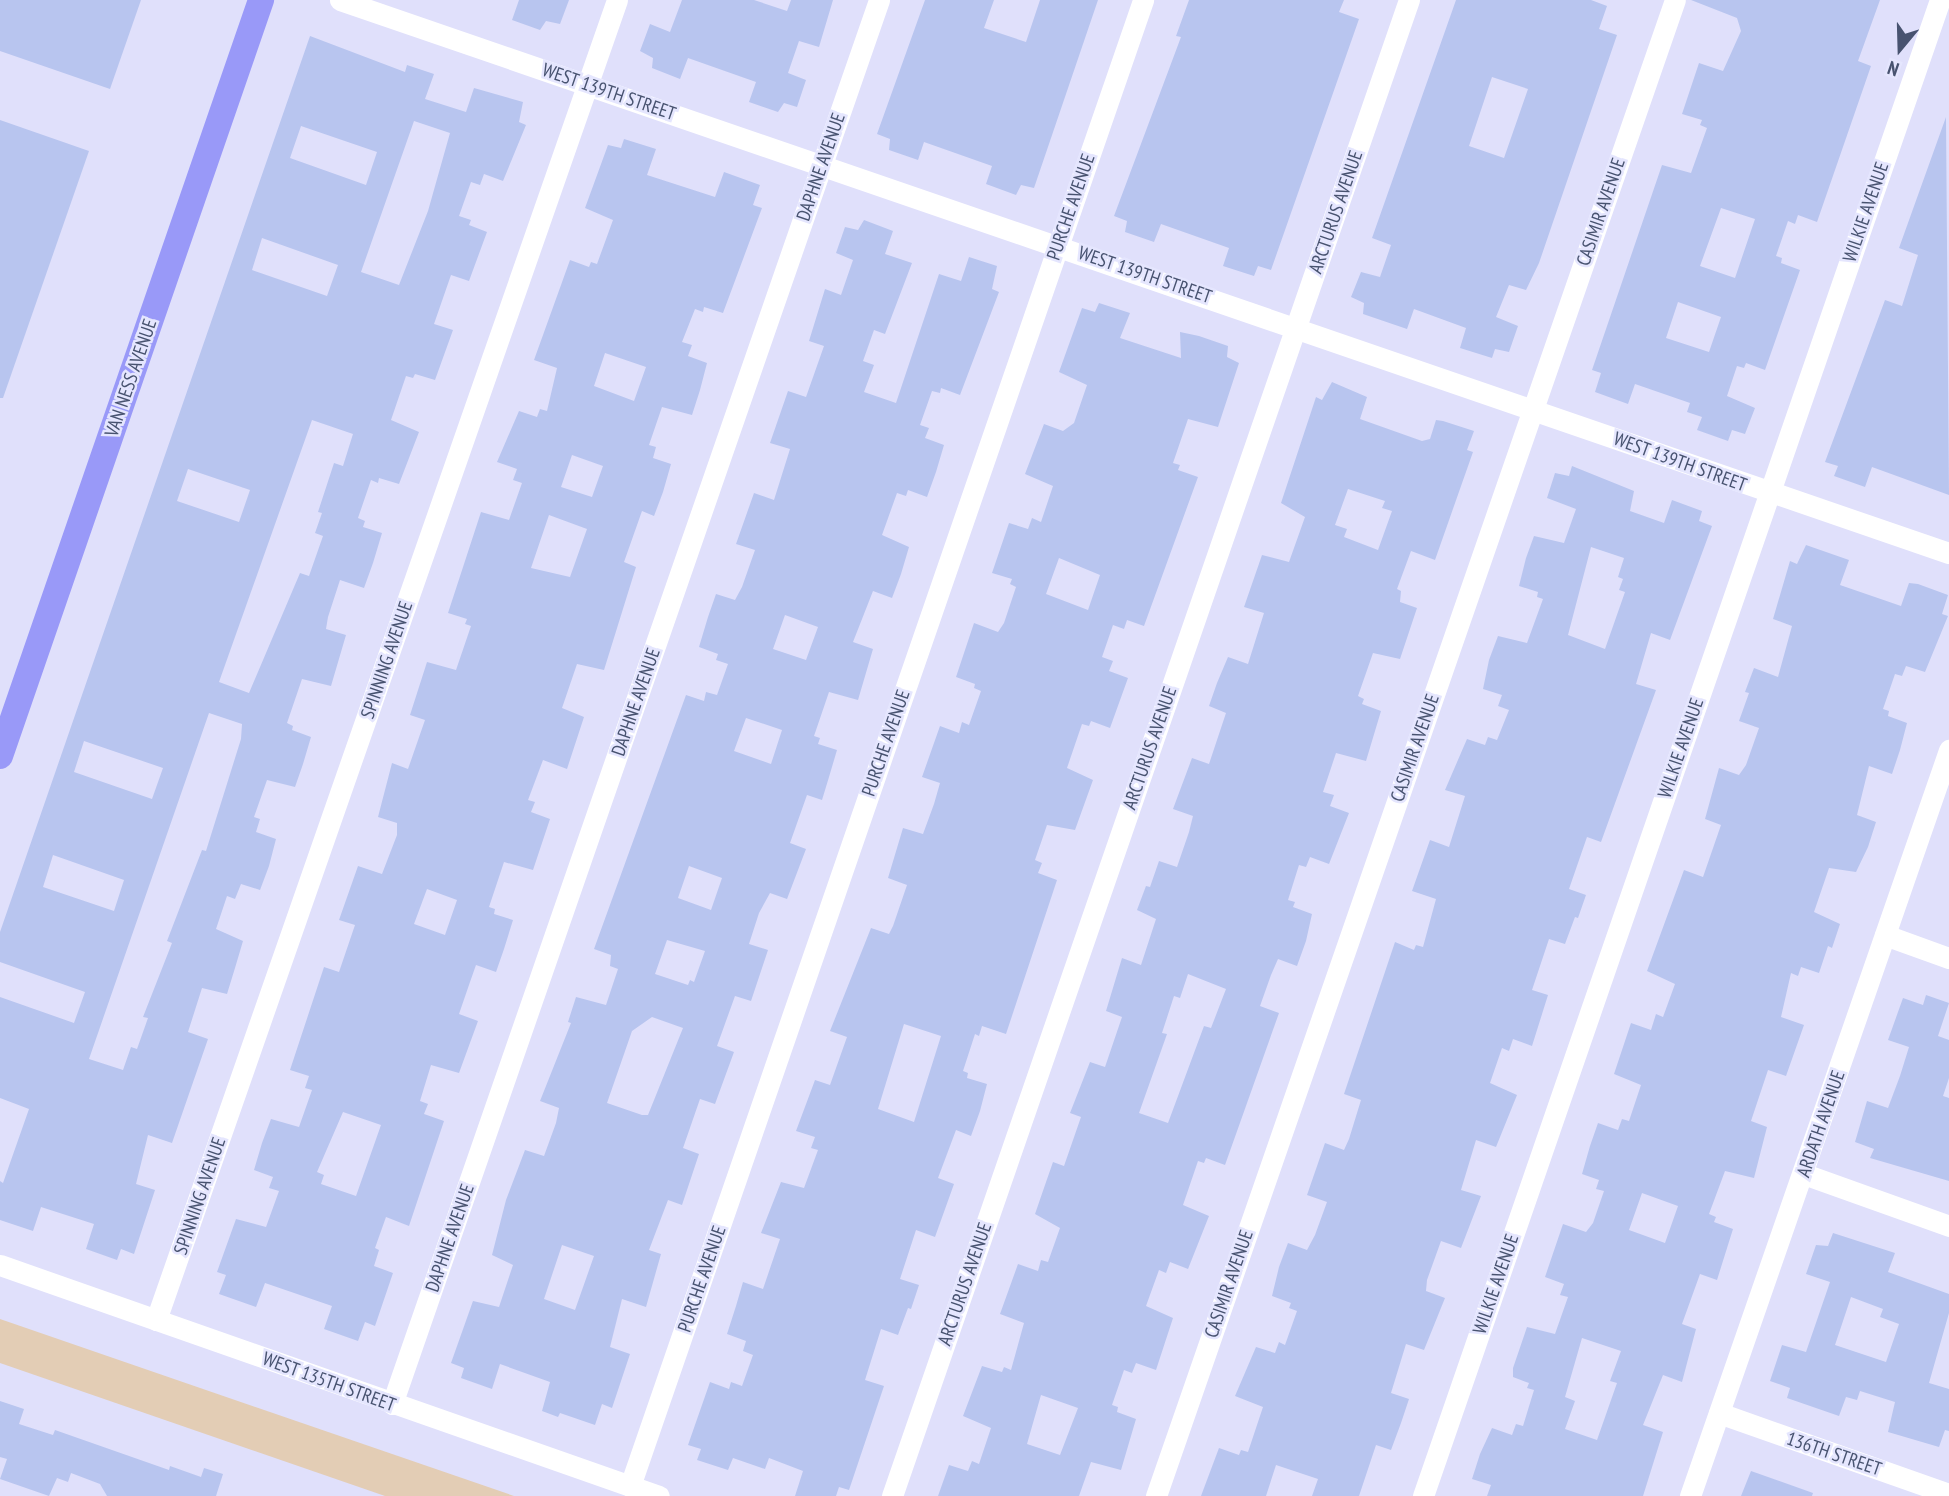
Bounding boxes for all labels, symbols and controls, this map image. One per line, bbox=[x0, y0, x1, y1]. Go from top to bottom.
north arrow bbox=[1865, 14, 1935, 84]
text: N bbox=[1884, 56, 1902, 82]
street label: WEST 139TH STREET bbox=[539, 58, 679, 126]
street label: DAPHNE AVENUE bbox=[792, 110, 850, 224]
street label: ARCTURUS AVENUE bbox=[1304, 147, 1368, 277]
street label: PURCHE AVENUE bbox=[1042, 151, 1100, 263]
street label: CASIMIR AVENUE bbox=[1572, 155, 1630, 269]
street label: WILKIE AVENUE bbox=[1838, 159, 1894, 265]
street label: WEST 139TH STREET bbox=[1075, 241, 1215, 309]
street label: VAN NESS AVENUE bbox=[100, 316, 162, 440]
street label: WEST 139TH STREET bbox=[1610, 427, 1750, 497]
street label: SPINNING AVENUE bbox=[356, 598, 418, 722]
street label: DAPHNE AVENUE bbox=[607, 645, 665, 759]
street label: ARCTURUS AVENUE bbox=[1118, 683, 1182, 813]
street label: PURCHE AVENUE bbox=[857, 687, 915, 799]
street label: CASIMIR AVENUE bbox=[1386, 691, 1444, 805]
street label: WILKIE AVENUE bbox=[1653, 695, 1709, 801]
street label: ARDATH AVENUE bbox=[1792, 1067, 1850, 1181]
street label: SPINNING AVENUE bbox=[169, 1134, 231, 1258]
street label: DAPHNE AVENUE bbox=[421, 1181, 479, 1295]
street label: ARCTURUS AVENUE bbox=[933, 1219, 997, 1349]
street label: PURCHE AVENUE bbox=[673, 1223, 731, 1335]
street label: CASIMIR AVENUE bbox=[1200, 1227, 1258, 1341]
street label: WILKIE AVENUE bbox=[1468, 1231, 1524, 1337]
street label: WEST 135TH STREET bbox=[259, 1347, 399, 1417]
street label: 136TH STREET bbox=[1784, 1427, 1884, 1481]

